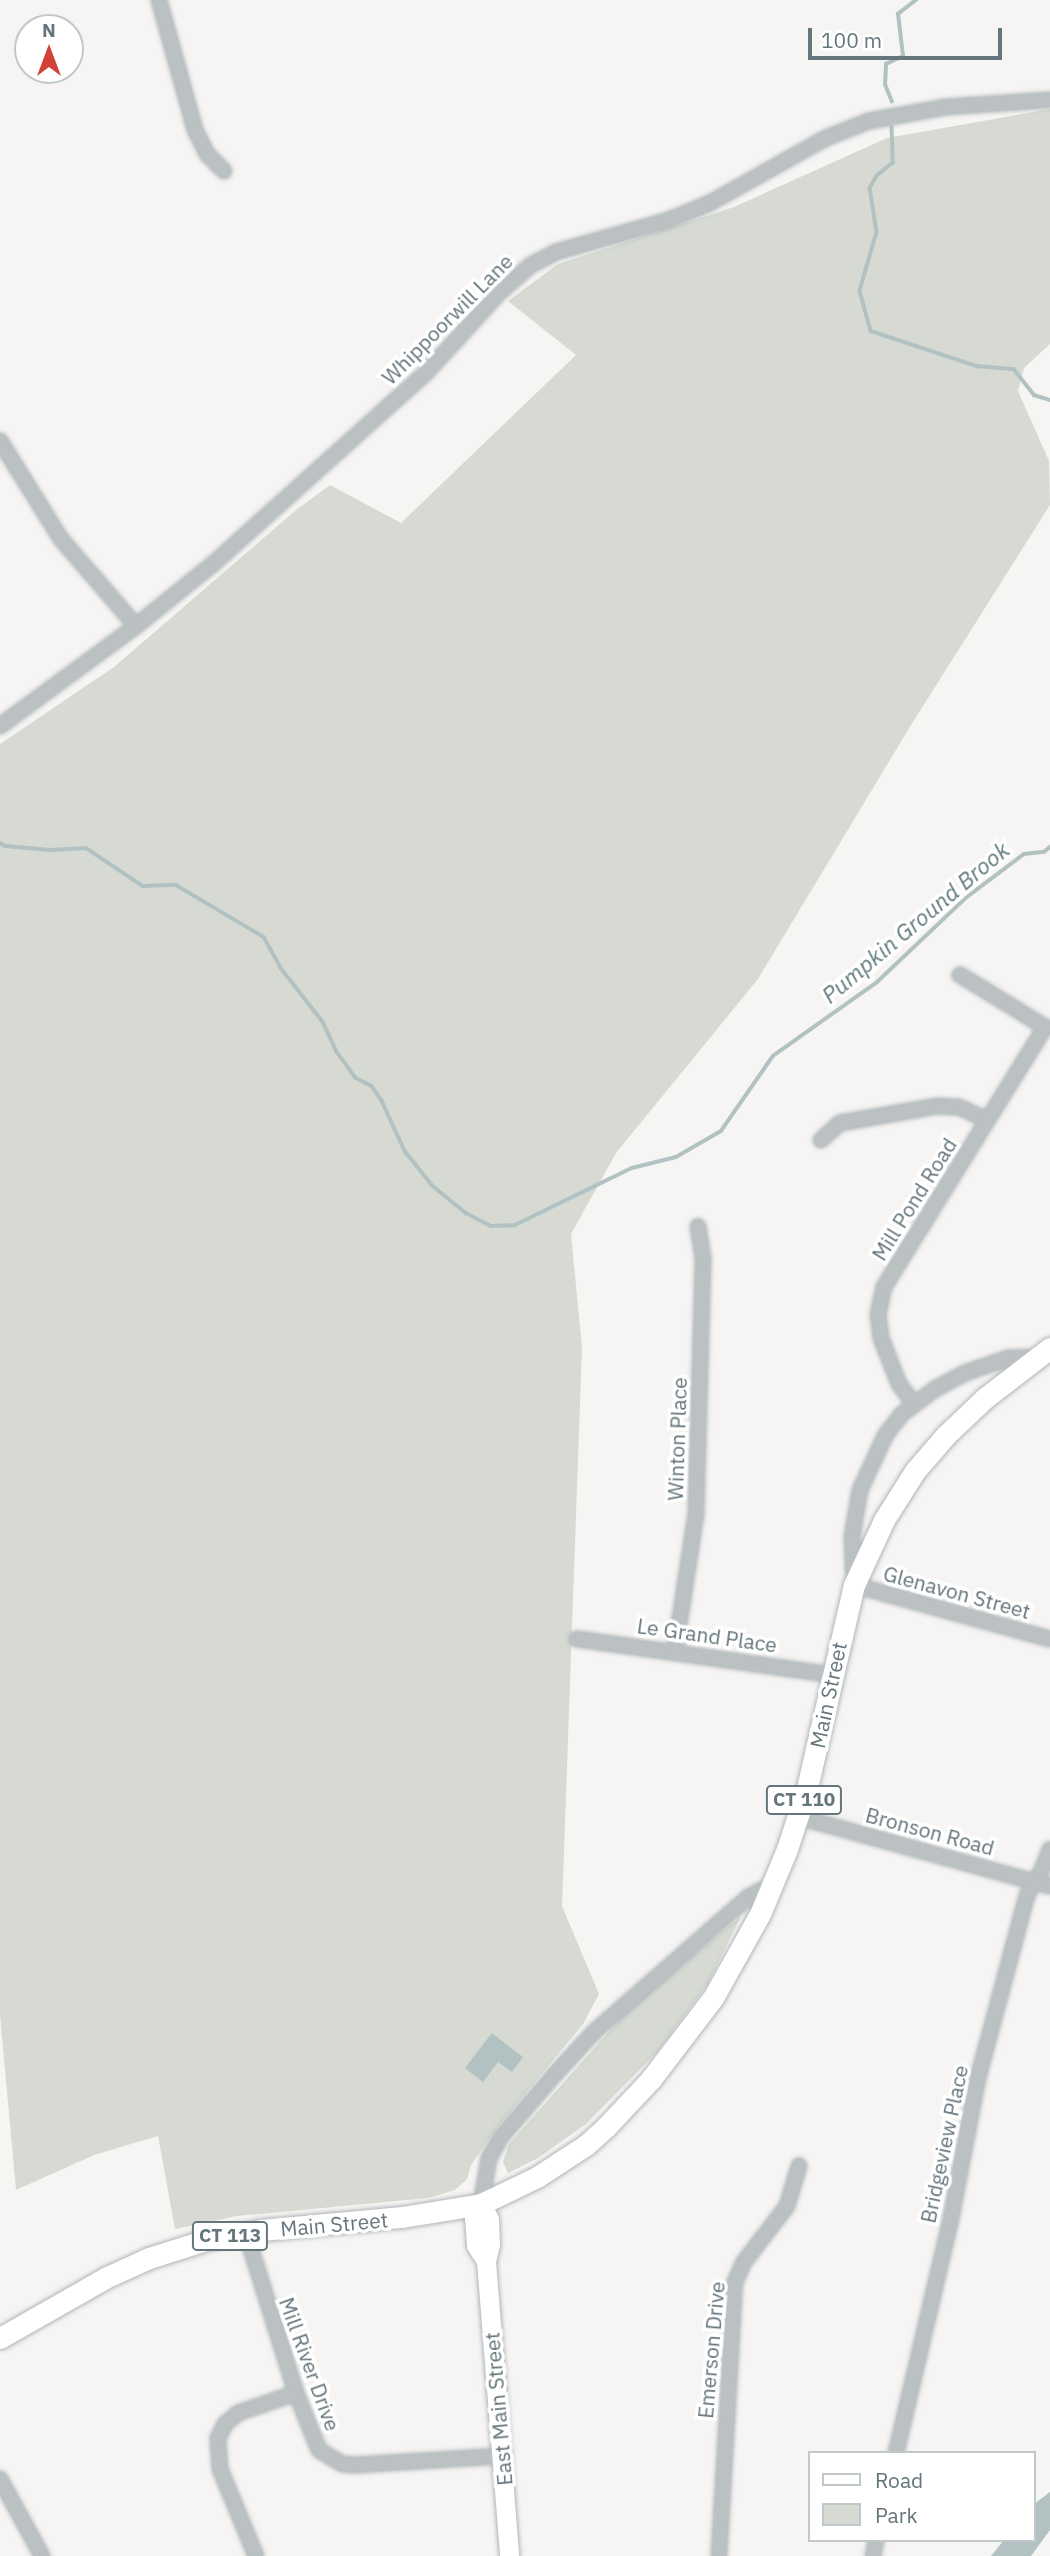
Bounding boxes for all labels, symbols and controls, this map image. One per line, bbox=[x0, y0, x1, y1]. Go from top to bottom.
north arrow bbox=[14, 14, 84, 84]
scale bar bbox=[812, 14, 1006, 58]
text: N bbox=[42, 18, 56, 42]
text: 100 m bbox=[821, 26, 882, 54]
street label: Whippoorwill Lane bbox=[376, 248, 518, 390]
water label: Pumpkin Ground Brook bbox=[816, 835, 1014, 1009]
street label: Mill Pond Road bbox=[866, 1133, 962, 1265]
street label: Winton Place bbox=[662, 1377, 692, 1501]
street label: Glenavon Street bbox=[881, 1560, 1033, 1624]
street label: Le Grand Place bbox=[635, 1613, 779, 1657]
street label: Main Street bbox=[804, 1640, 852, 1750]
road number: CT 110 bbox=[766, 1784, 842, 1816]
street label: Bronson Road bbox=[863, 1802, 997, 1860]
street label: Bridgeview Place bbox=[915, 2063, 973, 2225]
street label: Main Street bbox=[279, 2207, 389, 2241]
road number: CT 113 bbox=[191, 2220, 268, 2252]
street label: Emerson Drive bbox=[692, 2280, 730, 2420]
street label: Mill River Drive bbox=[274, 2294, 346, 2434]
street label: East Main Street bbox=[479, 2331, 517, 2487]
legend bbox=[808, 2451, 1036, 2542]
text: Road bbox=[875, 2466, 923, 2494]
text: Park bbox=[875, 2501, 918, 2529]

